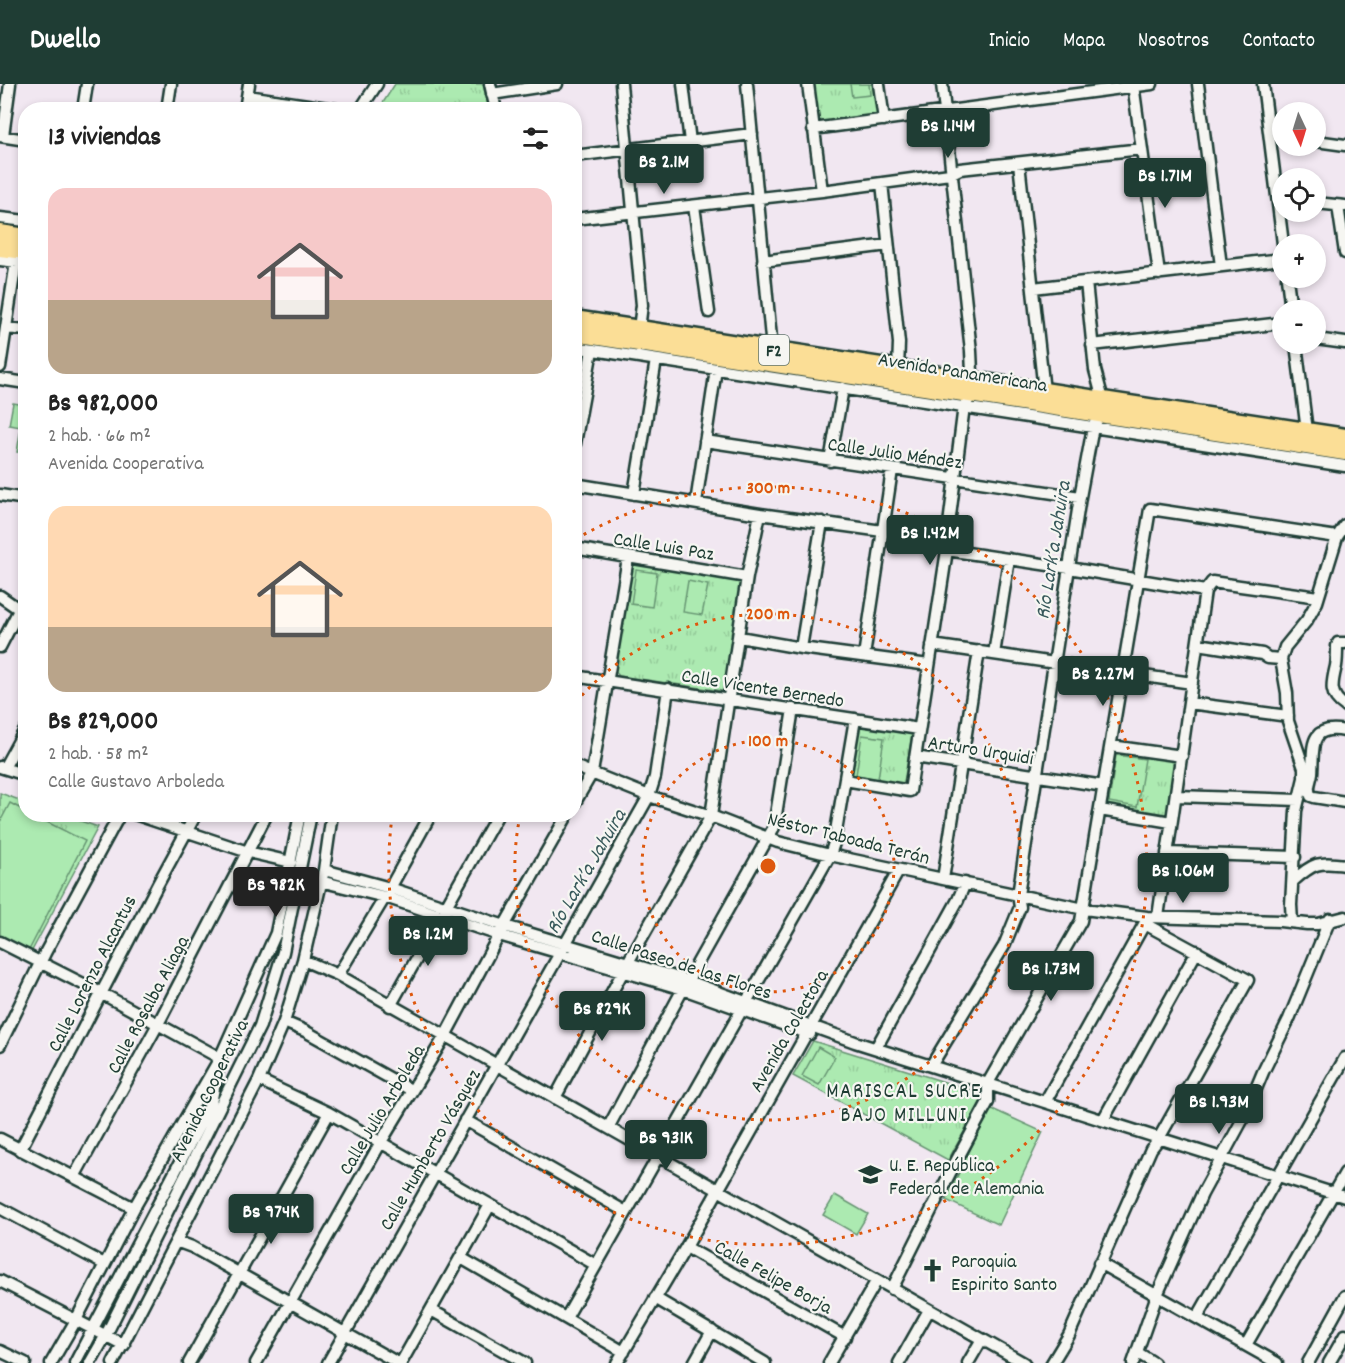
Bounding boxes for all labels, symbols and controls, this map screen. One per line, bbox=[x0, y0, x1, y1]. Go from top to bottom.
text: Dwello bbox=[30, 22, 101, 62]
text: Inicio bbox=[988, 27, 1030, 57]
text: Mapa bbox=[1063, 27, 1105, 57]
text: Nosotros bbox=[1138, 27, 1209, 57]
text: Contacto bbox=[1242, 27, 1315, 57]
north arrow bbox=[1272, 102, 1326, 156]
map controls bbox=[1272, 102, 1326, 354]
pin: Bs 1.14M bbox=[886, 108, 1010, 159]
text: Bs 1.14M bbox=[921, 113, 975, 141]
text: 13 viviendas bbox=[48, 120, 161, 157]
icon: filters bbox=[519, 122, 552, 155]
pin: Bs 2.1M bbox=[609, 144, 719, 195]
text: Bs 2.1M bbox=[639, 149, 689, 177]
pin: Bs 1.71M bbox=[1103, 158, 1227, 209]
text: Bs 1.71M bbox=[1138, 163, 1192, 191]
button: locate bbox=[1272, 168, 1326, 222]
icon: home bbox=[246, 227, 354, 335]
button: + bbox=[1272, 234, 1326, 288]
button: − bbox=[1272, 300, 1326, 354]
road number: F2 bbox=[759, 335, 789, 365]
street label: Avenida Panamericana bbox=[876, 347, 1050, 401]
text: Bs 982,000 bbox=[48, 386, 158, 423]
text: 2 hab. · 66 m² bbox=[48, 423, 151, 451]
street label: Calle Julio Méndez bbox=[826, 432, 964, 478]
text: Avenida Cooperativa bbox=[48, 451, 204, 479]
text: 300 m bbox=[746, 477, 790, 502]
water label: Río Lark’a Jahuira bbox=[1029, 478, 1081, 622]
pin: Bs 1.42M bbox=[868, 515, 992, 566]
text: Bs 1.42M bbox=[901, 520, 959, 548]
street label: Calle Luis Paz bbox=[611, 526, 716, 570]
icon: home bbox=[246, 545, 354, 653]
text: 200 m bbox=[746, 603, 790, 628]
pin: Bs 2.27M bbox=[1041, 656, 1165, 707]
text: Bs 2.27M bbox=[1072, 661, 1134, 689]
street label: Calle Vicente Bernedo bbox=[679, 663, 846, 717]
text: Bs 829,000 bbox=[48, 704, 158, 741]
text: 100 m bbox=[748, 730, 788, 755]
street label: Arturo Urquidi bbox=[926, 730, 1036, 774]
text: 2 hab. · 58 m² bbox=[48, 741, 148, 769]
text: Calle Gustavo Arboleda bbox=[48, 769, 224, 797]
water label: Río Lark’a Jahuira bbox=[540, 804, 636, 940]
street label: Néstor Taboada Terán bbox=[764, 806, 932, 874]
pin: Bs 1.06M bbox=[1121, 853, 1245, 904]
centre of rings bbox=[758, 856, 778, 876]
text: Bs 1.06M bbox=[1152, 858, 1214, 886]
pin: Bs 982K bbox=[221, 867, 331, 918]
text: Bs 982K bbox=[247, 872, 305, 900]
street label: Calle Lorenzo Alcantus bbox=[42, 891, 145, 1058]
pin: Bs 1.2M bbox=[373, 916, 483, 967]
text: Bs 1.2M bbox=[403, 921, 453, 949]
street label: Calle Paseo de las Flores bbox=[587, 923, 775, 1008]
street label: Calle Rosalba Aliaga bbox=[101, 931, 198, 1079]
pin: Bs 1.73M bbox=[989, 951, 1113, 1002]
text: Bs 1.73M bbox=[1022, 956, 1080, 984]
street label: Avenida Colectora bbox=[744, 964, 837, 1098]
pin: Bs 829K bbox=[547, 991, 657, 1042]
text: Bs 829K bbox=[573, 996, 631, 1024]
street label: Avenida Cooperativa bbox=[164, 1015, 258, 1167]
street label: Calle Julio Arboleda bbox=[333, 1039, 434, 1181]
street label: Calle Humberto Vásquez bbox=[374, 1064, 490, 1237]
district label: MARISCAL SUCRE BAJO MILLUNI bbox=[826, 1078, 982, 1132]
pin: Bs 1.93M bbox=[1157, 1084, 1281, 1135]
text: Bs 1.93M bbox=[1189, 1089, 1249, 1117]
pin: Bs 931K bbox=[611, 1120, 721, 1171]
text: Bs 931K bbox=[639, 1125, 693, 1153]
place label: U. E. República Federal de Alemania bbox=[889, 1153, 1044, 1204]
school or university icon: U. E. República Federal de Alemania bbox=[858, 1162, 884, 1188]
pin: Bs 974K bbox=[216, 1194, 326, 1245]
text: Bs 974K bbox=[243, 1199, 299, 1227]
street label: Calle Felipe Borja bbox=[708, 1235, 837, 1323]
place label: Paroquia Espirito Santo bbox=[951, 1249, 1057, 1300]
church icon: Paroquia Espirito Santo bbox=[920, 1258, 946, 1284]

